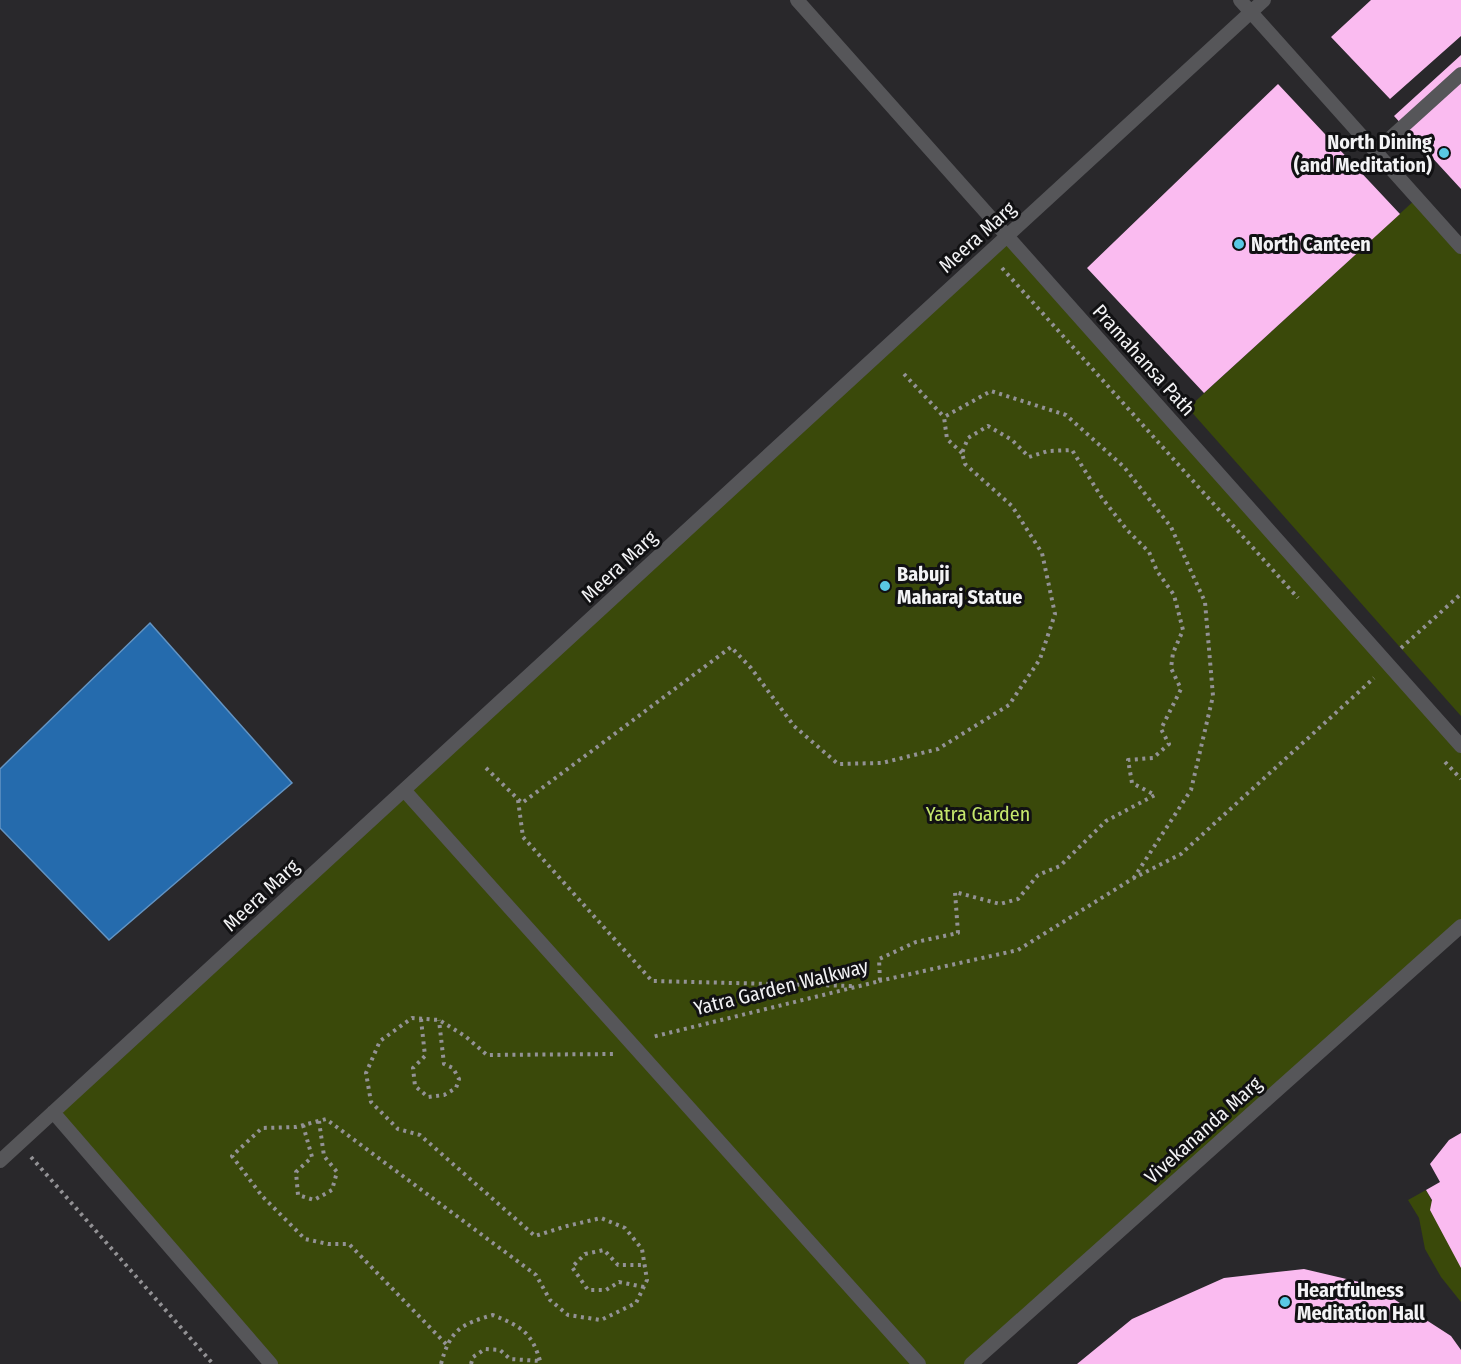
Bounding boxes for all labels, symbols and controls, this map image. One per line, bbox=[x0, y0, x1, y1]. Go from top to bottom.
place label: North Dining (and Meditation) bbox=[1294, 130, 1432, 177]
marker: North Dining (and Meditation) bbox=[1437, 146, 1451, 160]
street label: Meera Marg bbox=[934, 196, 1021, 278]
place label: North Canteen bbox=[1251, 232, 1371, 256]
marker: North Canteen bbox=[1232, 237, 1246, 251]
street label: Pramahansa Path bbox=[1088, 299, 1200, 421]
street label: Meera Marg bbox=[576, 524, 662, 607]
place label: Babuji Maharaj Statue bbox=[897, 562, 1022, 609]
marker: Babuji Maharaj Statue bbox=[878, 579, 892, 593]
park label: Yatra Garden bbox=[926, 802, 1030, 826]
street label: Meera Marg bbox=[218, 853, 304, 936]
street label: Yatra Garden Walkway bbox=[691, 954, 871, 1020]
street label: Vivekananda Marg bbox=[1140, 1071, 1267, 1189]
place label: Heartfulness Meditation Hall bbox=[1297, 1278, 1425, 1325]
marker: Heartfulness Meditation Hall bbox=[1278, 1295, 1292, 1309]

